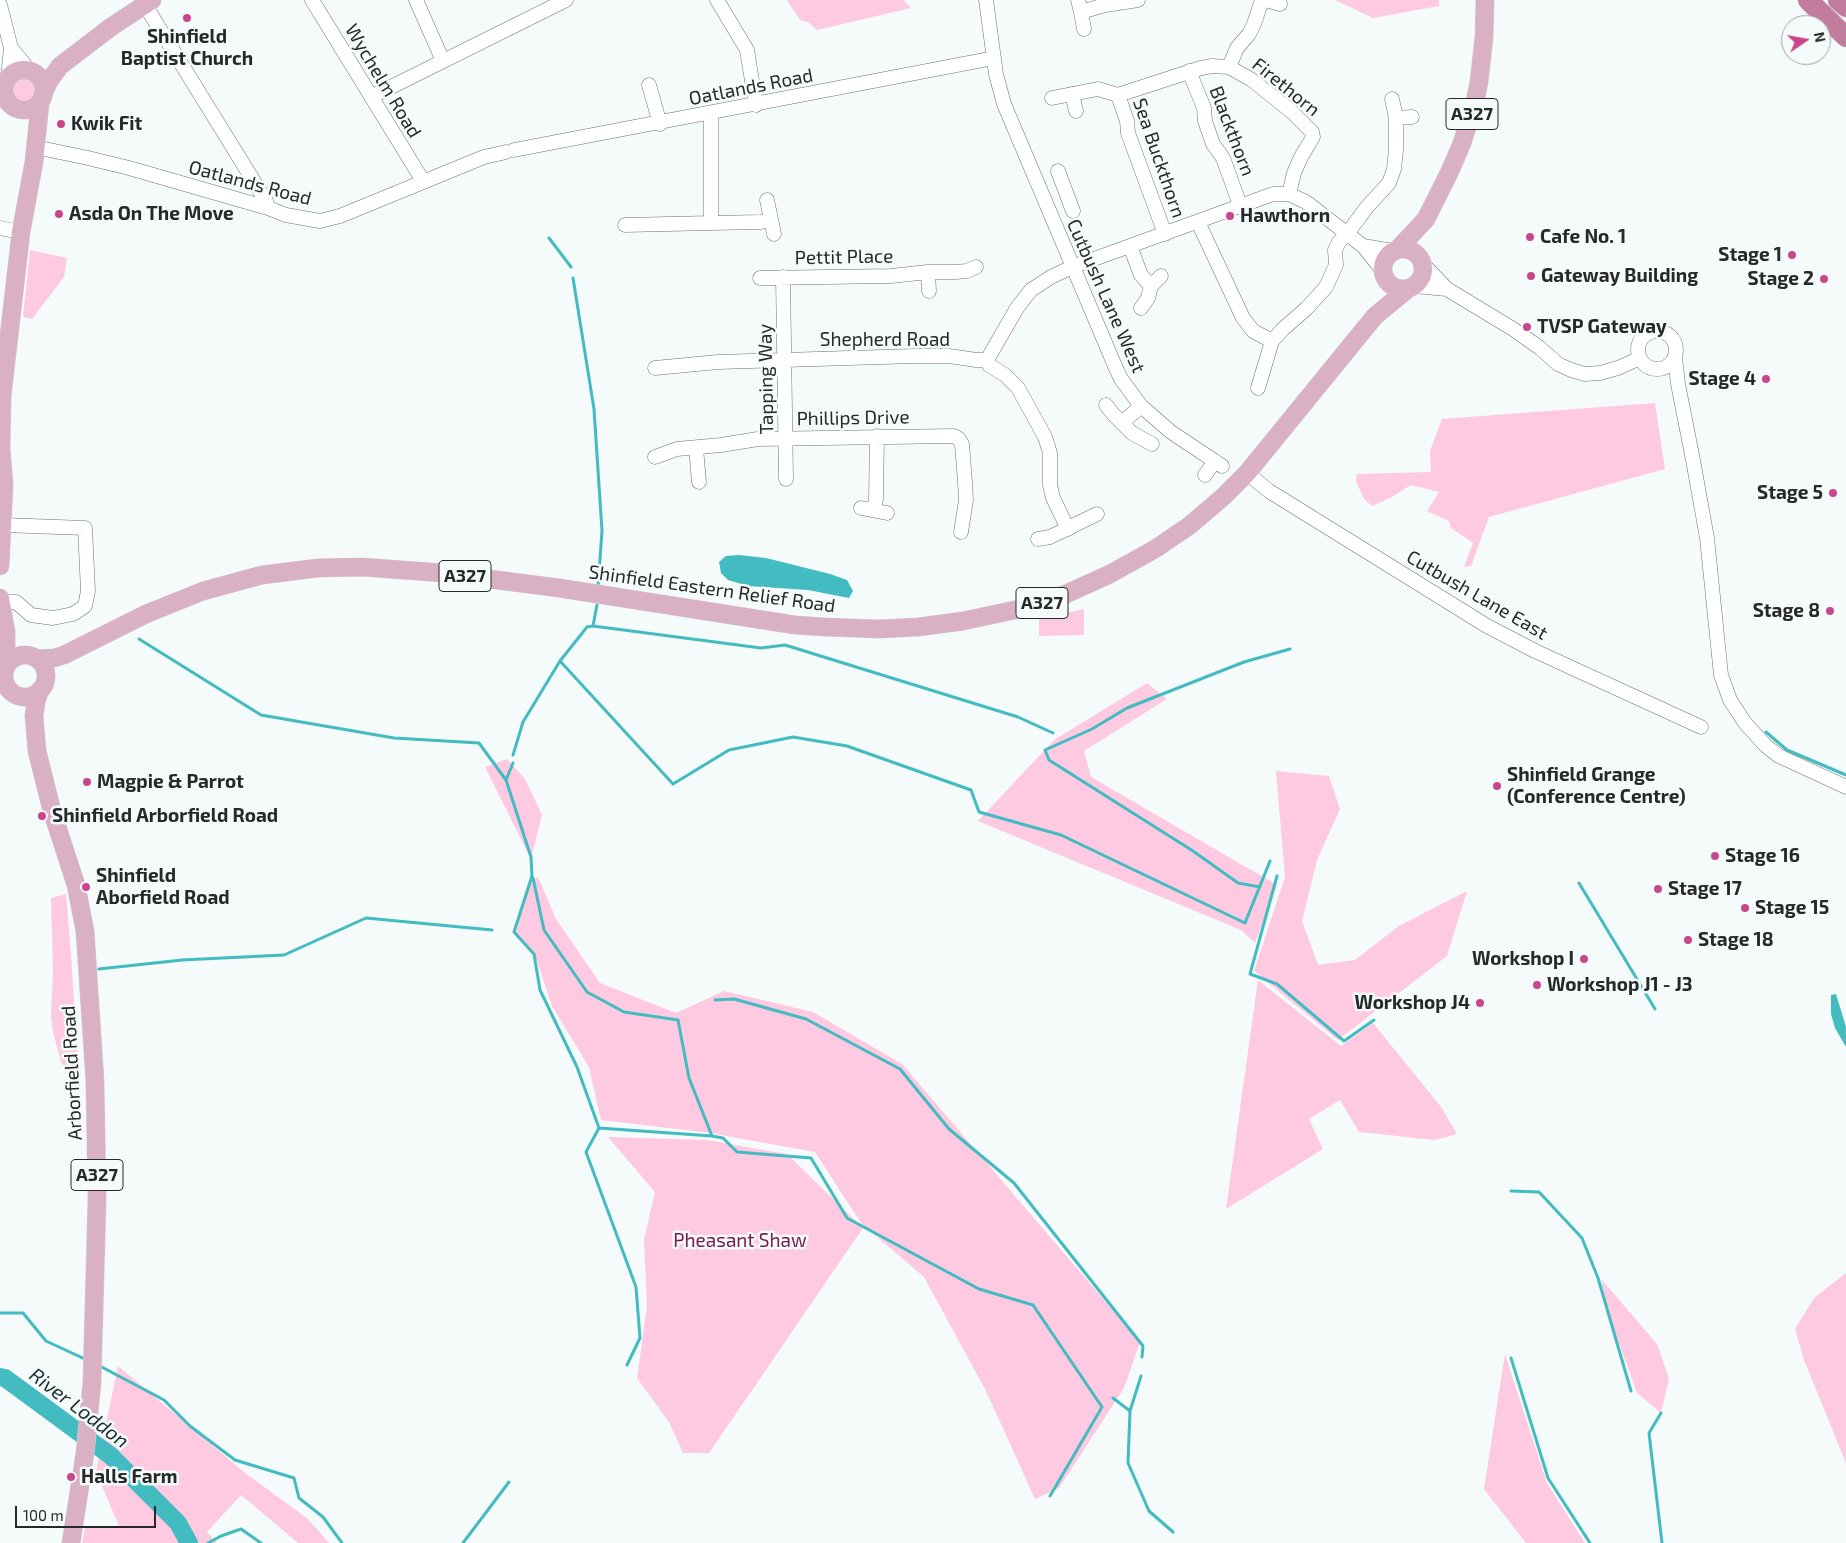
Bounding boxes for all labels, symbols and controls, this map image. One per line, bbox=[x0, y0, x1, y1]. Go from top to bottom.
marker: Shinfield Baptist Church bbox=[181, 12, 193, 24]
north arrow bbox=[1781, 15, 1831, 65]
street label: Wychelm Road bbox=[340, 20, 426, 142]
place label: Shinfield Baptist Church bbox=[121, 26, 253, 70]
text: N bbox=[1811, 30, 1830, 44]
street label: Firethorn bbox=[1248, 53, 1324, 121]
street label: Oatlands Road bbox=[687, 64, 815, 110]
street label: Blackthorn bbox=[1204, 83, 1260, 179]
street label: Sea Buckthorn bbox=[1128, 95, 1190, 221]
road number: A327 bbox=[1446, 98, 1498, 130]
place label: Kwik Fit bbox=[71, 113, 142, 135]
marker: Kwik Fit bbox=[55, 118, 67, 130]
street label: Oatlands Road bbox=[186, 156, 314, 210]
place label: Asda On The Move bbox=[69, 203, 234, 225]
place label: Hawthorn bbox=[1240, 205, 1330, 227]
marker: Asda On The Move bbox=[53, 208, 65, 220]
marker: Hawthorn bbox=[1224, 210, 1236, 222]
street label: Cutbush Lane West bbox=[1062, 216, 1150, 376]
place label: Cafe No. 1 bbox=[1540, 226, 1626, 248]
marker: Cafe No. 1 bbox=[1524, 231, 1536, 243]
place label: Stage 1 bbox=[1718, 244, 1782, 266]
street label: Pettit Place bbox=[795, 245, 893, 269]
marker: Stage 1 bbox=[1786, 249, 1798, 261]
place label: Gateway Building bbox=[1541, 265, 1698, 287]
place label: Stage 2 bbox=[1748, 268, 1814, 290]
marker: Gateway Building bbox=[1525, 270, 1537, 282]
marker: Stage 2 bbox=[1818, 273, 1830, 285]
place label: TVSP Gateway bbox=[1537, 316, 1667, 338]
marker: TVSP Gateway bbox=[1521, 321, 1533, 333]
street label: Tapping Way bbox=[754, 324, 778, 434]
street label: Shepherd Road bbox=[820, 329, 950, 351]
place label: Stage 4 bbox=[1688, 368, 1756, 390]
marker: Stage 4 bbox=[1760, 373, 1772, 385]
street label: Phillips Drive bbox=[796, 406, 910, 430]
place label: Stage 5 bbox=[1757, 482, 1823, 504]
marker: Stage 5 bbox=[1827, 487, 1839, 499]
street label: Cutbush Lane East bbox=[1402, 545, 1552, 645]
road number: A327 bbox=[439, 560, 491, 592]
street label: Shinfield Eastern Relief Road bbox=[587, 560, 837, 618]
road number: A327 bbox=[1016, 588, 1068, 618]
place label: Stage 8 bbox=[1753, 600, 1820, 622]
marker: Stage 8 bbox=[1824, 605, 1836, 617]
place label: Shinfield Grange (Conference Centre) bbox=[1507, 764, 1686, 808]
place label: Magpie & Parrot bbox=[97, 771, 244, 793]
marker: Magpie & Parrot bbox=[81, 776, 93, 788]
marker: Shinfield Grange (Conference Centre) bbox=[1491, 780, 1503, 792]
place label: Shinfield Arborfield Road bbox=[52, 805, 278, 827]
marker: Shinfield Arborfield Road bbox=[36, 810, 48, 822]
place label: Stage 16 bbox=[1725, 845, 1800, 867]
marker: Stage 16 bbox=[1709, 850, 1721, 862]
place label: Shinfield Aborfield Road bbox=[96, 865, 230, 909]
place label: Stage 17 bbox=[1668, 878, 1742, 900]
marker: Shinfield Aborfield Road bbox=[80, 881, 92, 893]
marker: Stage 17 bbox=[1652, 883, 1664, 895]
place label: Stage 15 bbox=[1755, 897, 1829, 919]
marker: Stage 15 bbox=[1739, 902, 1751, 914]
place label: Stage 18 bbox=[1698, 929, 1773, 951]
marker: Stage 18 bbox=[1682, 934, 1694, 946]
place label: Workshop I bbox=[1472, 948, 1574, 970]
marker: Workshop I bbox=[1578, 953, 1590, 965]
place label: Workshop J1 - J3 bbox=[1547, 974, 1693, 996]
marker: Workshop J1 - J3 bbox=[1531, 979, 1543, 991]
place label: Workshop J4 bbox=[1354, 992, 1470, 1014]
marker: Workshop J4 bbox=[1474, 997, 1486, 1009]
street label: Arborfield Road bbox=[57, 1005, 87, 1141]
road number: A327 bbox=[71, 1160, 123, 1190]
park label: Pheasant Shaw bbox=[673, 1230, 807, 1252]
water label: River Loddon bbox=[25, 1363, 133, 1453]
place label: Halls Farm bbox=[81, 1466, 177, 1488]
marker: Halls Farm bbox=[65, 1471, 77, 1483]
scale bar bbox=[18, 1496, 159, 1528]
text: 100 m bbox=[23, 1506, 64, 1524]

